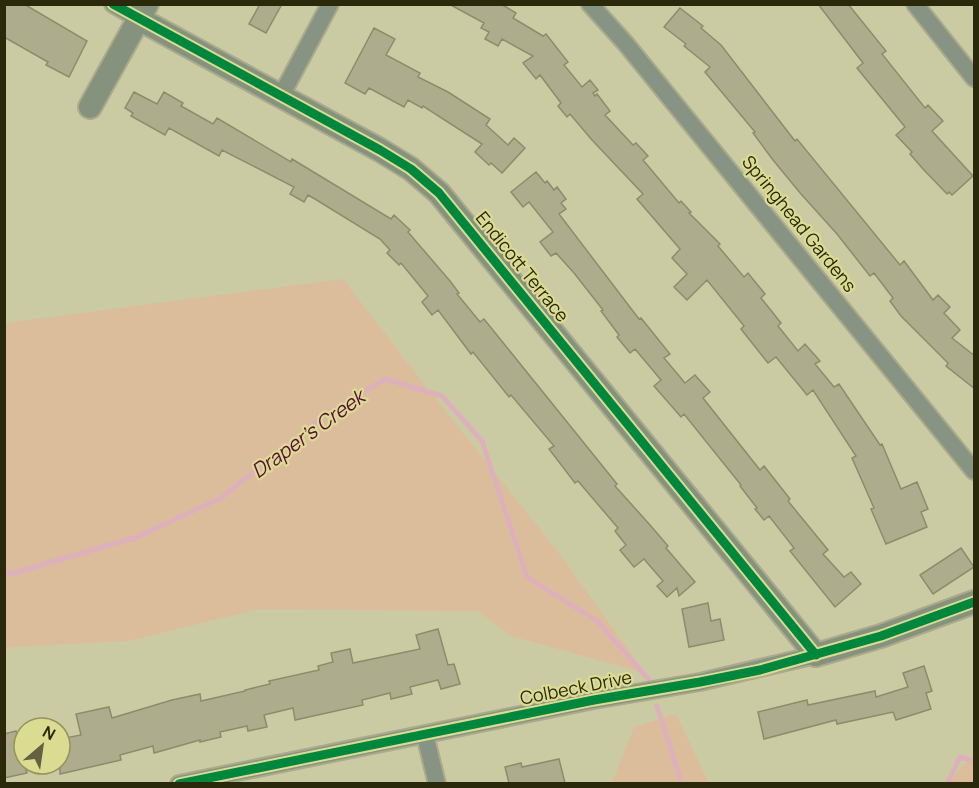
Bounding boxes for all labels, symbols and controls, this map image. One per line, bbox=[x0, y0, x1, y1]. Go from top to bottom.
street label: Springhead Gardens bbox=[737, 150, 862, 297]
street label: Endicott Terrace bbox=[471, 206, 575, 327]
water label: Draper's Creek bbox=[246, 381, 372, 484]
street label: Colbeck Drive bbox=[518, 664, 634, 710]
north arrow bbox=[12, 716, 72, 776]
text: N bbox=[39, 720, 60, 745]

